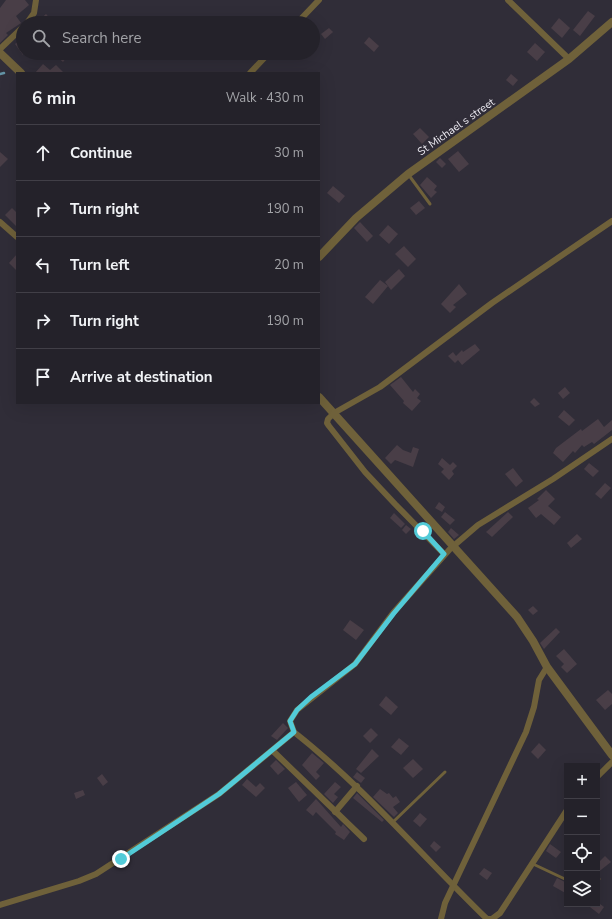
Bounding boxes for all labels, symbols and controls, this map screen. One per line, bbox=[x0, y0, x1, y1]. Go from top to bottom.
search box bbox=[16, 16, 320, 60]
icon: search bbox=[30, 27, 52, 49]
text: Search here bbox=[62, 28, 142, 48]
text: 6 min bbox=[32, 87, 76, 110]
text: Walk · 430 m bbox=[226, 89, 304, 107]
street label: St Michael s street bbox=[414, 95, 498, 159]
icon: ahead bbox=[32, 142, 54, 164]
text: Continue bbox=[70, 143, 132, 163]
text: 30 m bbox=[274, 144, 304, 162]
icon: right bbox=[32, 198, 54, 220]
text: Turn right bbox=[70, 199, 139, 219]
text: 190 m bbox=[266, 200, 304, 218]
icon: left bbox=[32, 254, 54, 276]
text: Turn left bbox=[70, 255, 129, 275]
text: 20 m bbox=[274, 256, 304, 274]
icon: right bbox=[32, 310, 54, 332]
text: Turn right bbox=[70, 311, 139, 331]
text: 190 m bbox=[266, 312, 304, 330]
icon: arrive bbox=[32, 366, 54, 388]
text: Arrive at destination bbox=[70, 367, 213, 387]
route start bbox=[414, 522, 432, 540]
map controls bbox=[564, 763, 600, 907]
button: + bbox=[564, 763, 600, 799]
button: − bbox=[564, 799, 600, 835]
button: locate bbox=[564, 835, 600, 871]
route end bbox=[112, 850, 130, 868]
button: layers bbox=[564, 871, 600, 907]

